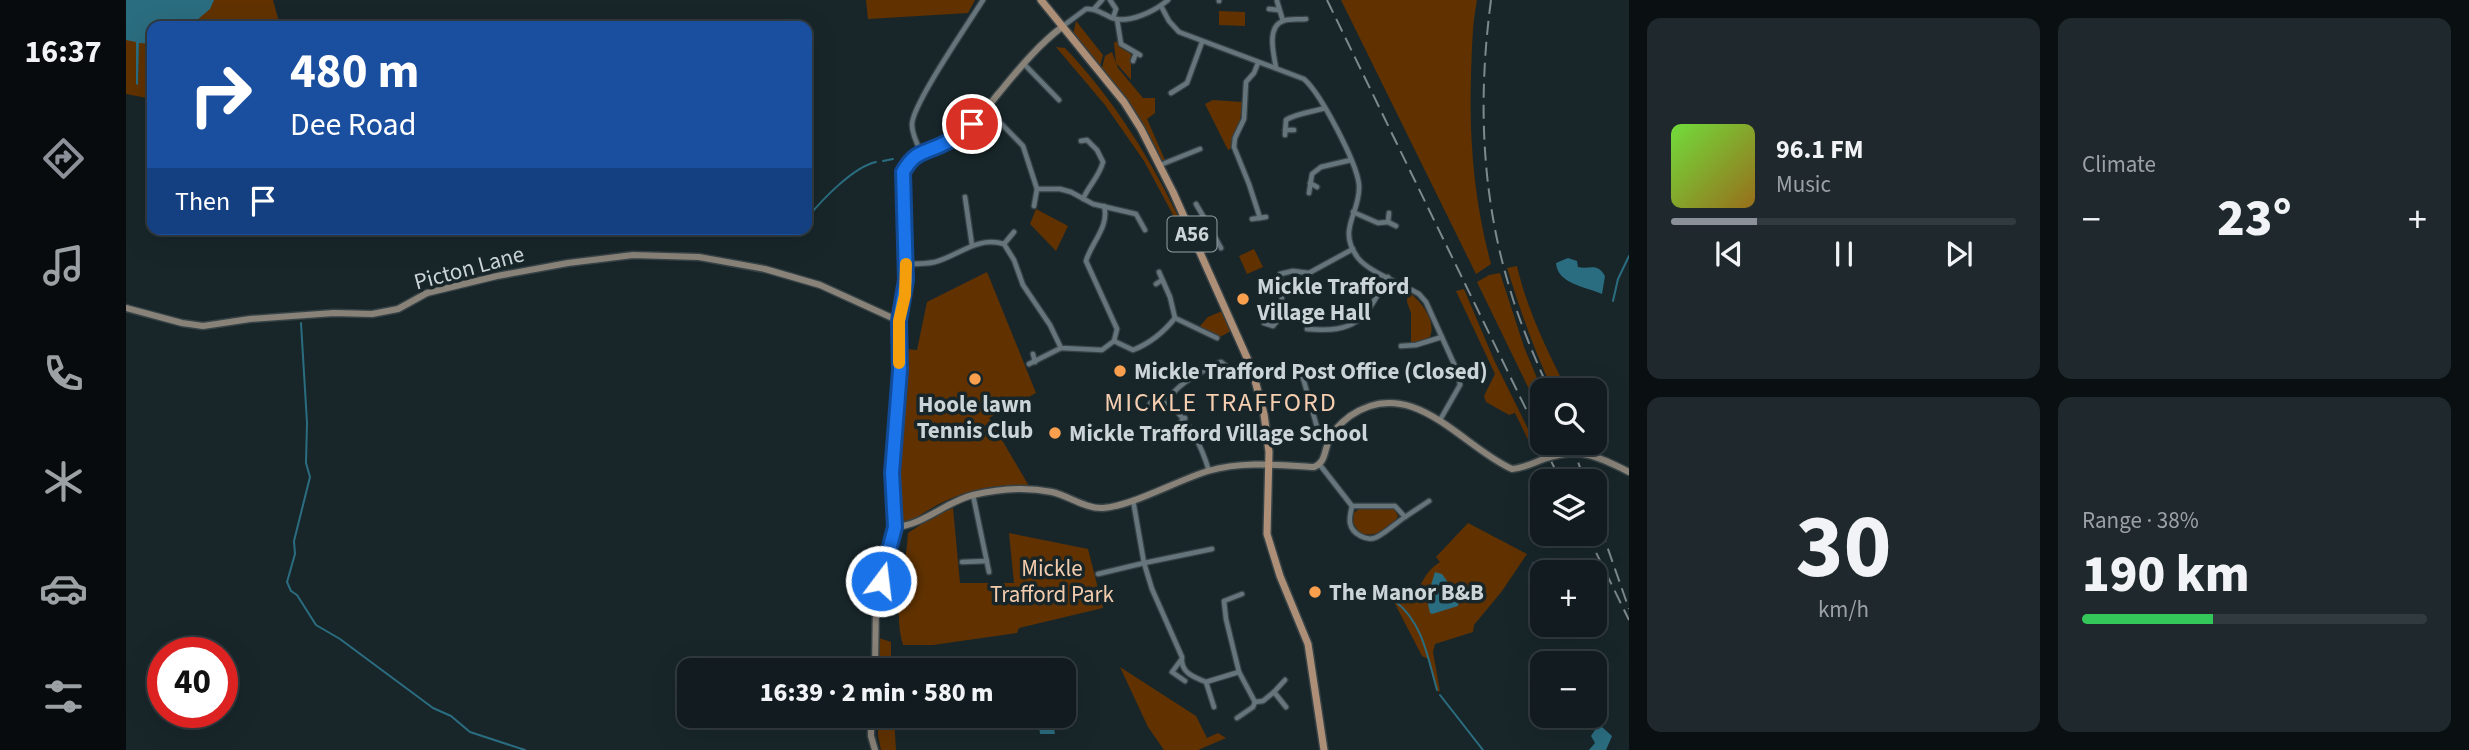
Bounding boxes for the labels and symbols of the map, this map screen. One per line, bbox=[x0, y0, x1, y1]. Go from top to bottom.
pin bbox=[942, 94, 1002, 154]
road number: A56 bbox=[1168, 216, 1216, 252]
street label: Picton Lane bbox=[410, 237, 528, 299]
place label: Mickle Trafford Village Hall bbox=[1256, 270, 1410, 329]
marker: Mickle Trafford Village Hall bbox=[1235, 291, 1251, 307]
place label: Mickle Trafford Post Office (Closed) bbox=[1134, 355, 1488, 388]
marker: Mickle Trafford Post Office (Closed) bbox=[1112, 363, 1128, 379]
marker: Hoole lawn Tennis Club bbox=[967, 371, 983, 387]
district label: MICKLE TRAFFORD bbox=[1104, 384, 1338, 421]
place label: Hoole lawn Tennis Club bbox=[917, 388, 1033, 447]
place label: Mickle Trafford Village School bbox=[1069, 417, 1368, 450]
marker: Mickle Trafford Village School bbox=[1047, 425, 1063, 441]
position arrow bbox=[844, 544, 918, 618]
park label: Mickle Trafford Park bbox=[990, 552, 1115, 611]
place label: The Manor B&B bbox=[1329, 576, 1484, 609]
marker: The Manor B&B bbox=[1307, 584, 1323, 600]
speed limit sign: 40 bbox=[147, 637, 238, 728]

